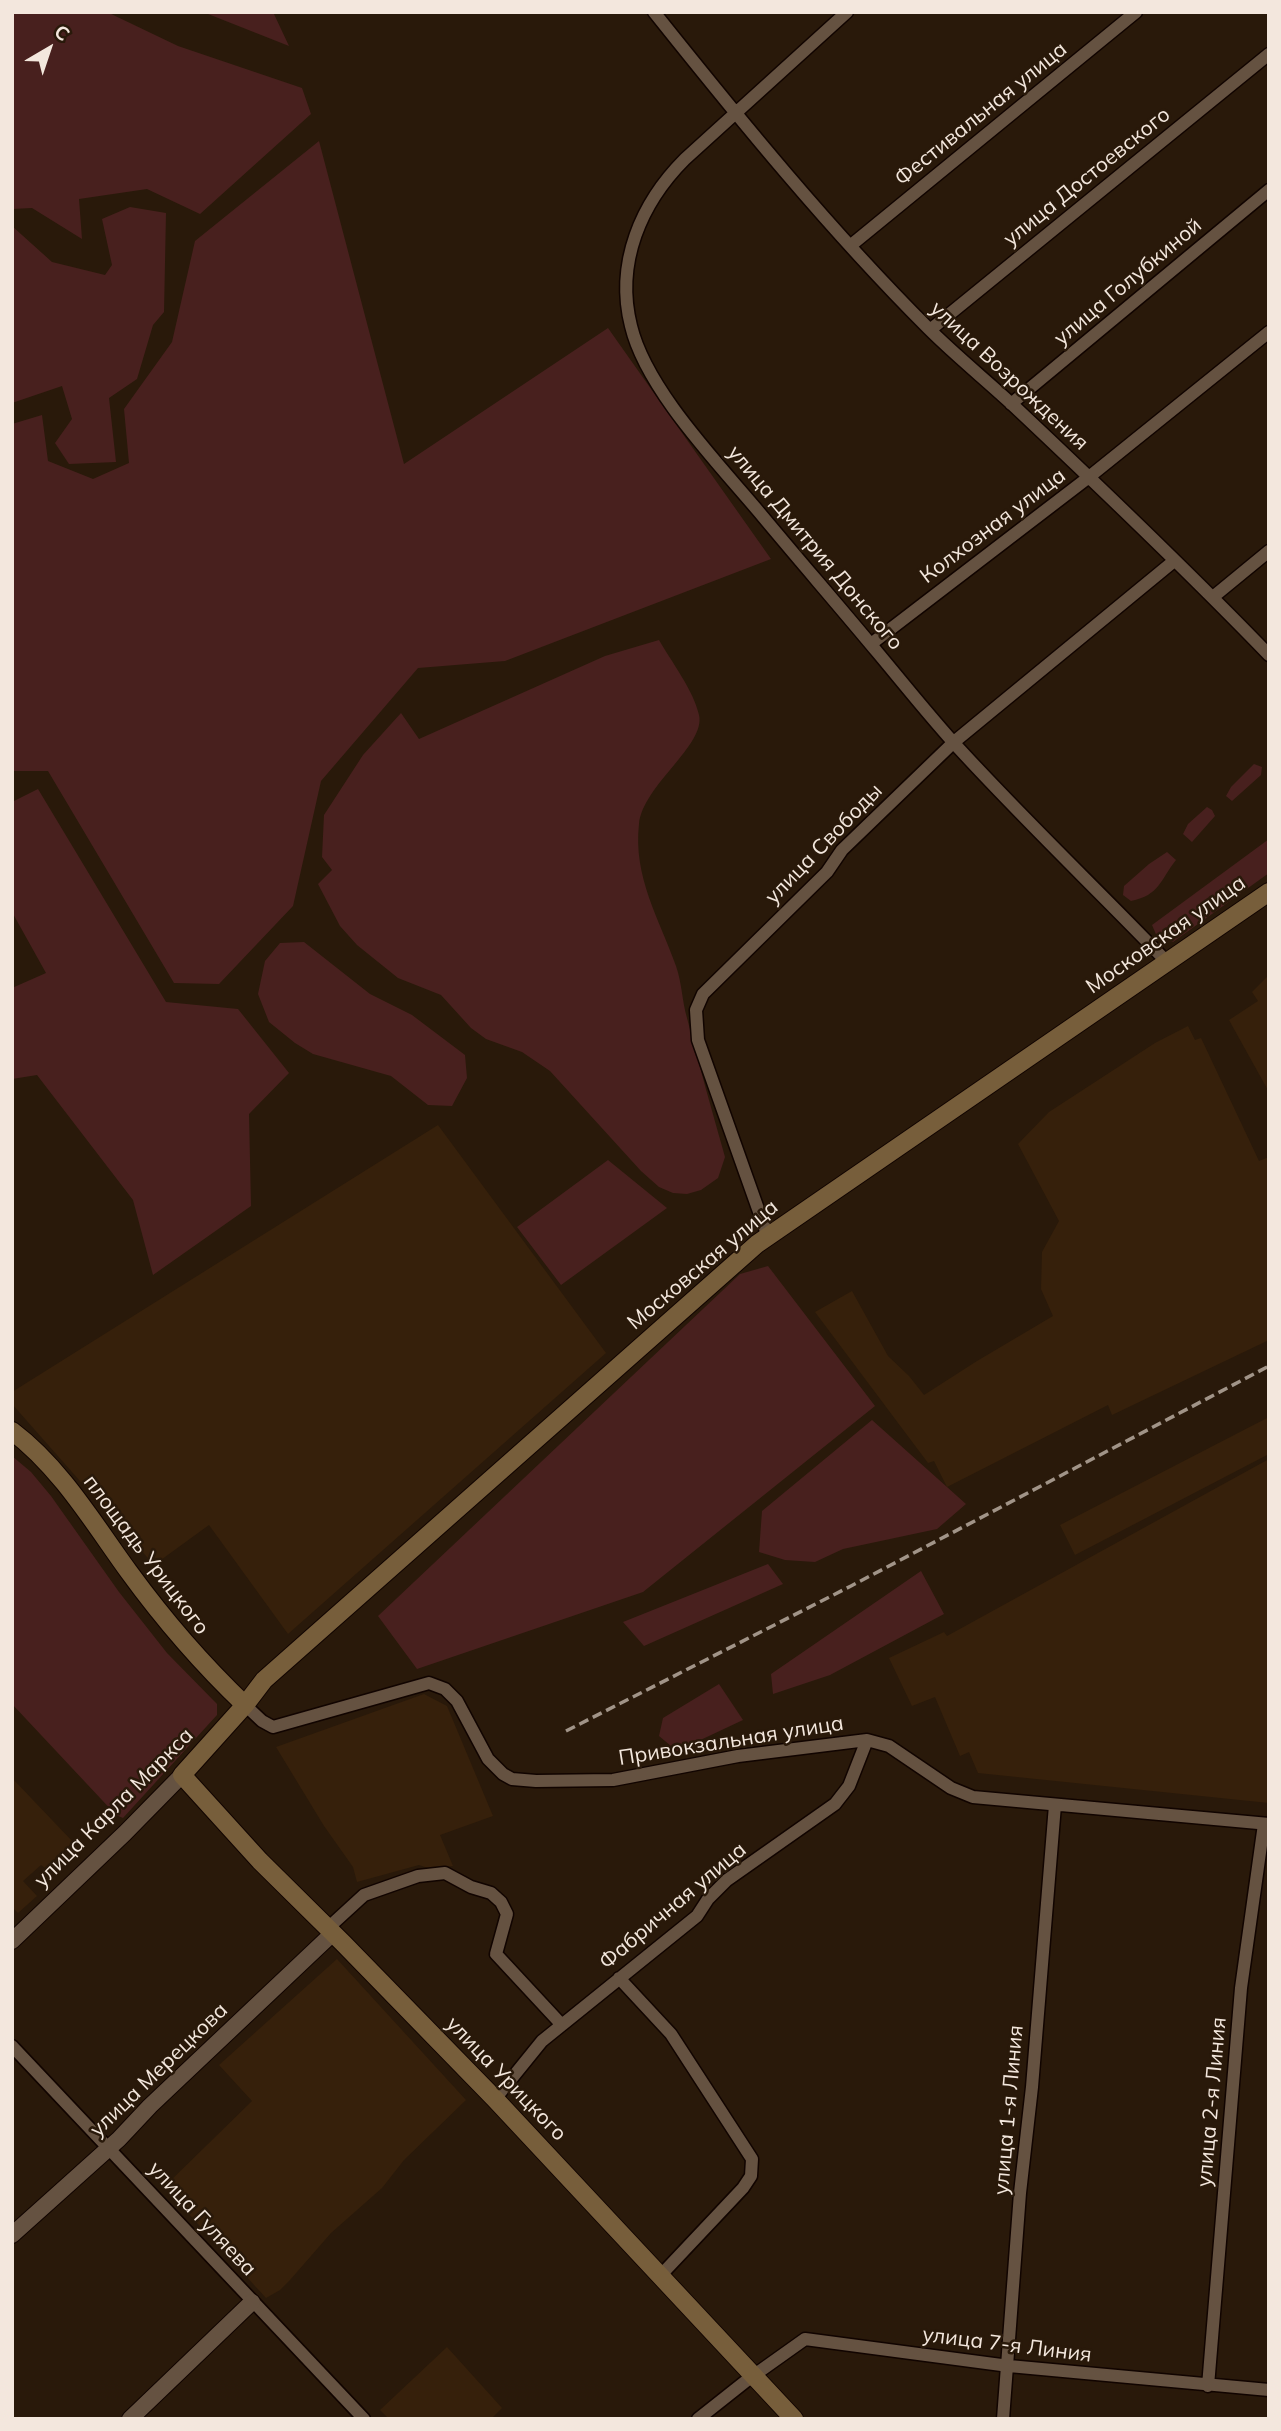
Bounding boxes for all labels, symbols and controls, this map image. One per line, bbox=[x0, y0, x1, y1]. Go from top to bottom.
north arrow bbox=[14, 14, 84, 84]
text: С bbox=[50, 19, 75, 46]
street label: Фестивальная улица bbox=[890, 37, 1072, 191]
street label: улица Достоевского bbox=[999, 102, 1175, 252]
street label: улица Голубкиной bbox=[1049, 213, 1207, 351]
street label: улица Возрождения bbox=[925, 296, 1093, 456]
street label: улица Дмитрия Донского bbox=[722, 441, 908, 655]
street label: Колхозная улица bbox=[915, 463, 1071, 589]
street label: улица Свободы bbox=[760, 779, 888, 909]
street label: Московская улица bbox=[1081, 870, 1251, 1000]
street label: Московская улица bbox=[623, 1195, 783, 1335]
street label: площадь Урицкого bbox=[78, 1470, 214, 1640]
street label: Привокзальная улица bbox=[617, 1711, 845, 1771]
street label: улица Карла Маркса bbox=[29, 1723, 199, 1893]
street label: Фабричная улица bbox=[594, 1837, 752, 1975]
street label: улица Мерецкова bbox=[85, 1998, 233, 2142]
street label: улица Урицкого bbox=[440, 2012, 572, 2146]
street label: улица 2-я Линия bbox=[1192, 2016, 1232, 2188]
street label: улица 1-я Линия bbox=[989, 2024, 1029, 2196]
street label: улица Гуляева bbox=[143, 2157, 261, 2281]
street label: улица 7-я Линия bbox=[921, 2322, 1093, 2368]

